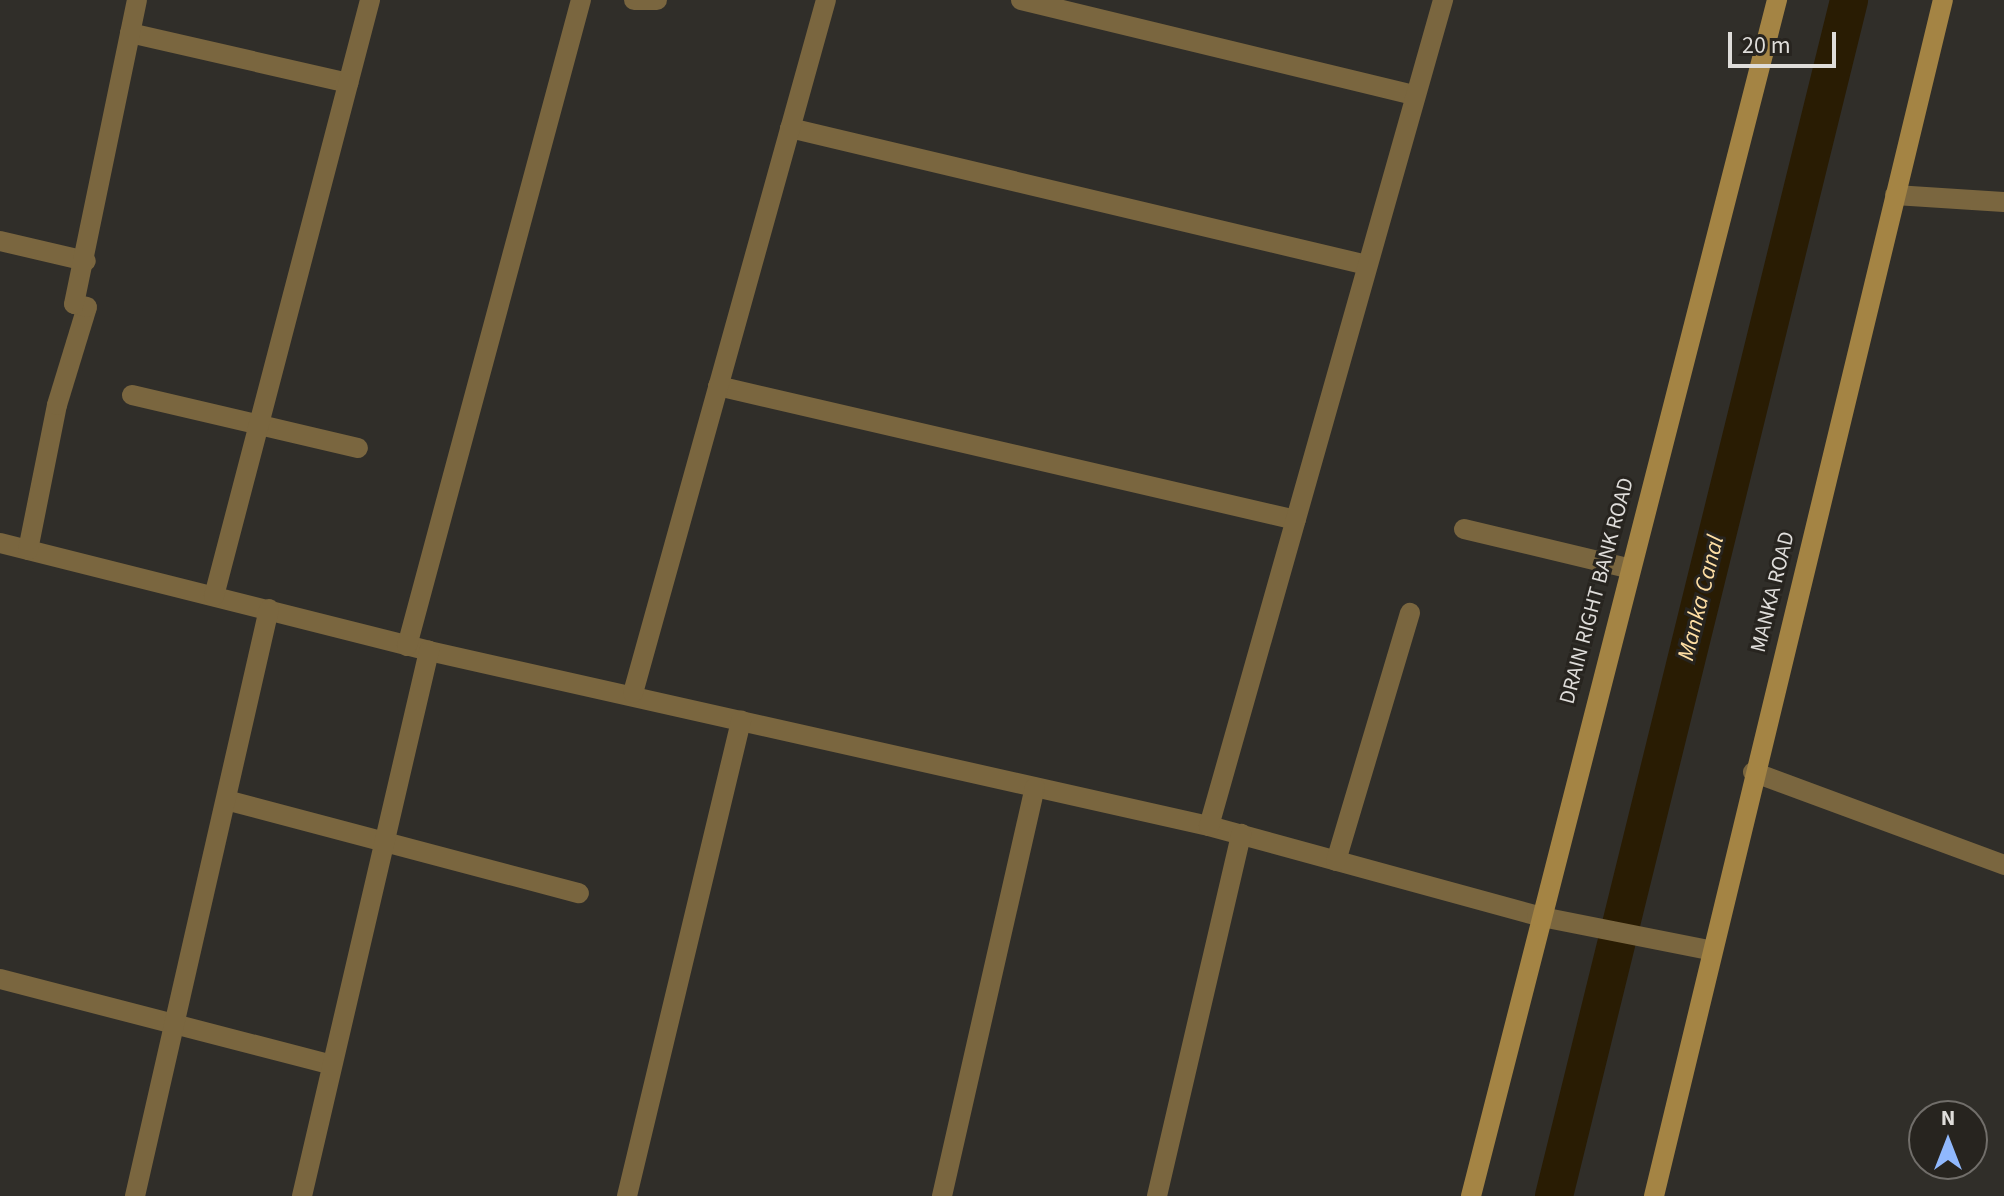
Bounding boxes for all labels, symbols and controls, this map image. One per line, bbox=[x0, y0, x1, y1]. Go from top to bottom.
scale bar bbox=[1732, 16, 1840, 66]
text: 20 m bbox=[1742, 28, 1791, 63]
street label: DRAIN RIGHT BANK ROAD bbox=[1554, 475, 1640, 707]
street label: MANKA ROAD bbox=[1745, 529, 1801, 655]
water label: Manka Canal bbox=[1671, 532, 1731, 664]
north arrow bbox=[1908, 1100, 1988, 1180]
text: N bbox=[1941, 1102, 1955, 1134]

